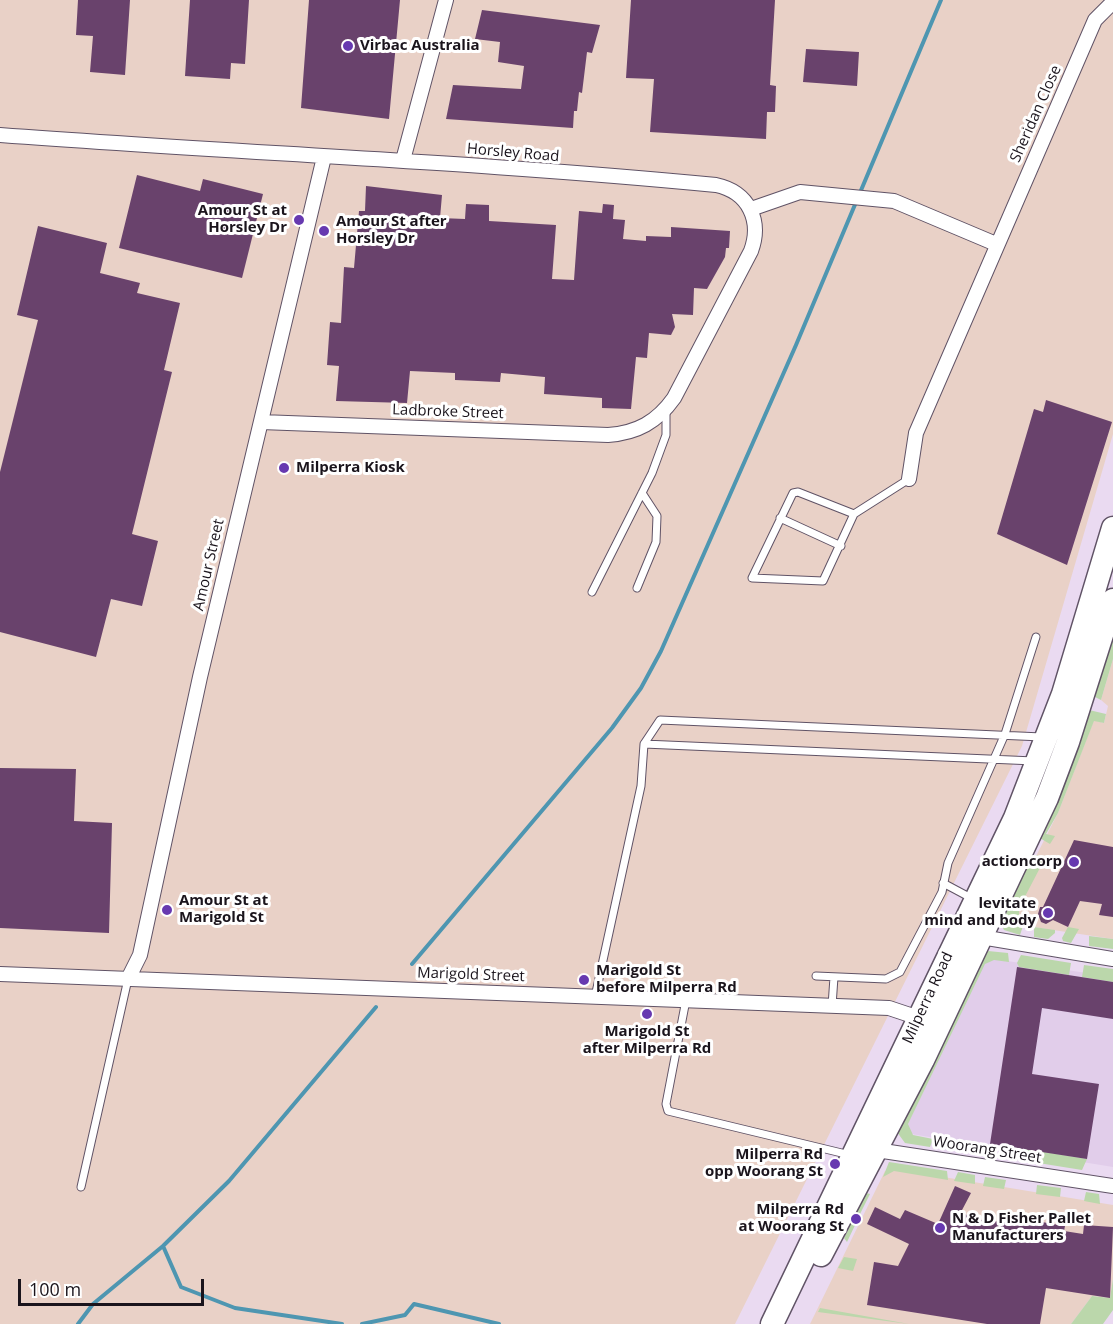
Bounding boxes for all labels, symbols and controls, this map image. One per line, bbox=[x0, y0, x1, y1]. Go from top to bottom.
place label: Virbac Australia bbox=[360, 37, 480, 55]
marker: Virbac Australia bbox=[341, 39, 355, 53]
street label: Sheridan Close bbox=[1007, 63, 1065, 165]
street label: Horsley Road bbox=[466, 140, 560, 166]
place label: Amour St at Horsley Dr bbox=[198, 202, 287, 237]
marker: Amour St at Horsley Dr bbox=[292, 213, 306, 227]
place label: Amour St after Horsley Dr bbox=[336, 213, 447, 248]
marker: Amour St after Horsley Dr bbox=[317, 224, 331, 238]
street label: Ladbroke Street bbox=[392, 401, 504, 423]
place label: Milperra Kiosk bbox=[296, 459, 405, 477]
marker: Milperra Kiosk bbox=[277, 461, 291, 475]
street label: Amour Street bbox=[190, 517, 228, 613]
place label: actioncorp bbox=[982, 853, 1062, 871]
marker: actioncorp bbox=[1067, 855, 1081, 869]
place label: Amour St at Marigold St bbox=[179, 892, 268, 927]
place label: levitate mind and body bbox=[924, 895, 1036, 930]
marker: Amour St at Marigold St bbox=[160, 903, 174, 917]
marker: levitate mind and body bbox=[1041, 906, 1055, 920]
street label: Milperra Road bbox=[899, 949, 957, 1047]
place label: Marigold St before Milperra Rd bbox=[596, 962, 737, 997]
street label: Marigold Street bbox=[417, 964, 525, 986]
marker: Marigold St before Milperra Rd bbox=[577, 973, 591, 987]
marker: Marigold St after Milperra Rd bbox=[640, 1007, 654, 1021]
place label: Marigold St after Milperra Rd bbox=[583, 1023, 711, 1058]
street label: Woorang Street bbox=[932, 1133, 1042, 1167]
place label: Milperra Rd opp Woorang St bbox=[705, 1146, 823, 1181]
marker: Milperra Rd opp Woorang St bbox=[828, 1157, 842, 1171]
place label: Milperra Rd at Woorang St bbox=[739, 1201, 844, 1236]
place label: N & D Fisher Pallet Manufacturers bbox=[952, 1210, 1091, 1245]
marker: Milperra Rd at Woorang St bbox=[849, 1212, 863, 1226]
marker: N & D Fisher Pallet Manufacturers bbox=[933, 1221, 947, 1235]
scale bar bbox=[21, 1267, 207, 1305]
text: 100 m bbox=[29, 1277, 81, 1301]

